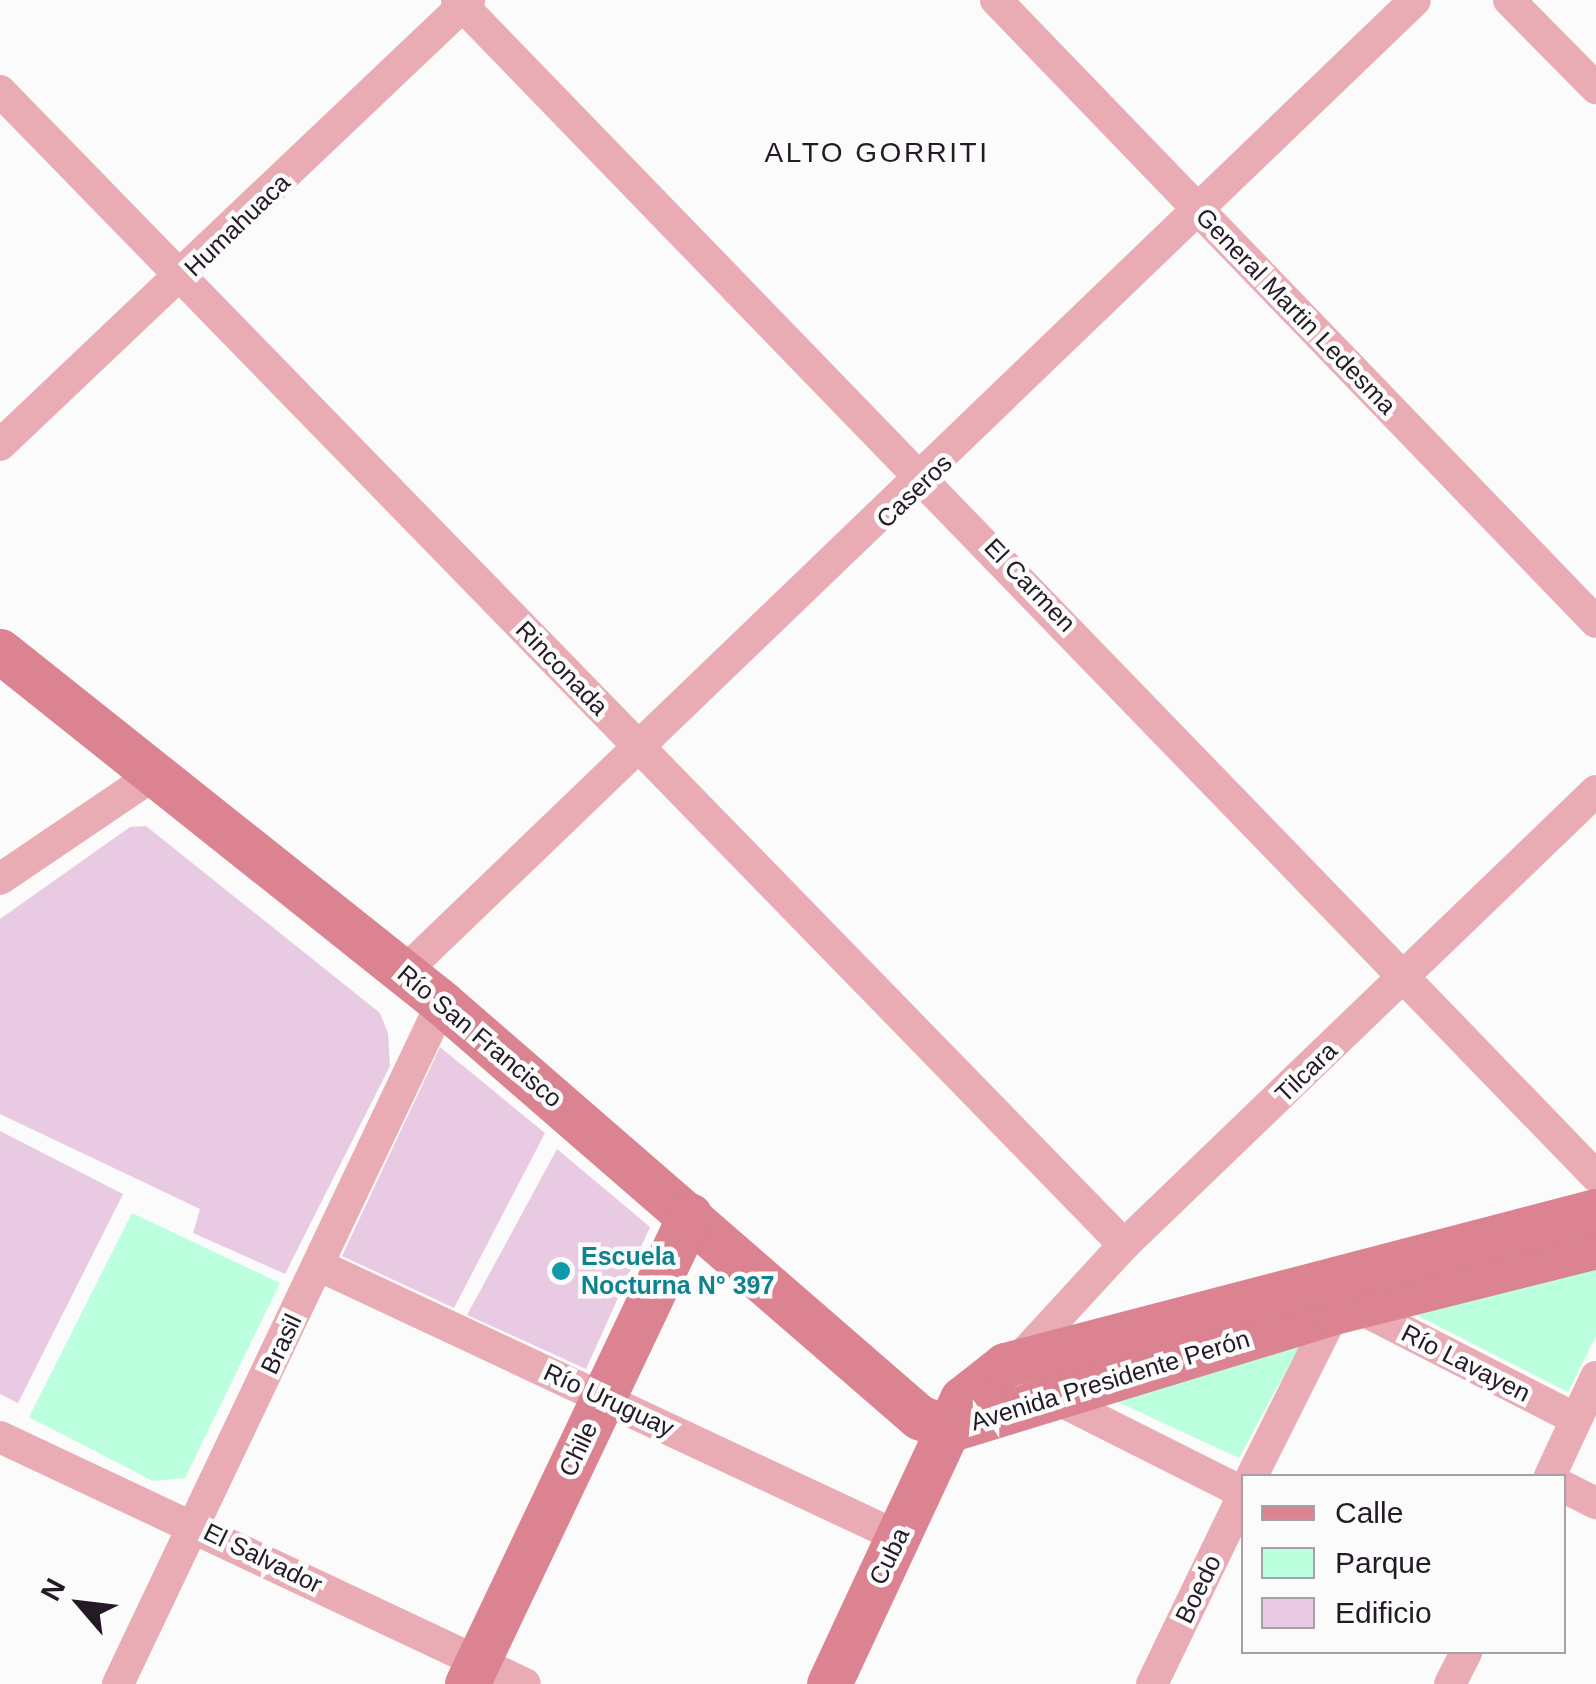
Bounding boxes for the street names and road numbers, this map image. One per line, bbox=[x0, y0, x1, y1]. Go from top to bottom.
street label: Humahuaca bbox=[178, 167, 296, 283]
street label: General Martin Ledesma bbox=[1190, 202, 1402, 420]
street label: Caseros bbox=[870, 448, 958, 534]
street label: El Carmen bbox=[978, 532, 1082, 638]
street label: Rinconada bbox=[510, 615, 614, 721]
street label: Río San Francisco bbox=[392, 958, 568, 1114]
street label: Tilcara bbox=[1269, 1035, 1343, 1109]
street label: Brasil bbox=[254, 1309, 308, 1379]
street label: Río Lavayen bbox=[1397, 1318, 1535, 1408]
street label: Avenida Presidente Perón bbox=[967, 1323, 1253, 1437]
street label: Río Uruguay bbox=[539, 1357, 679, 1443]
street label: Chile bbox=[552, 1417, 604, 1481]
street label: El Salvador bbox=[199, 1516, 327, 1600]
street label: Cuba bbox=[862, 1523, 916, 1589]
street label: Boedo bbox=[1169, 1550, 1227, 1628]

